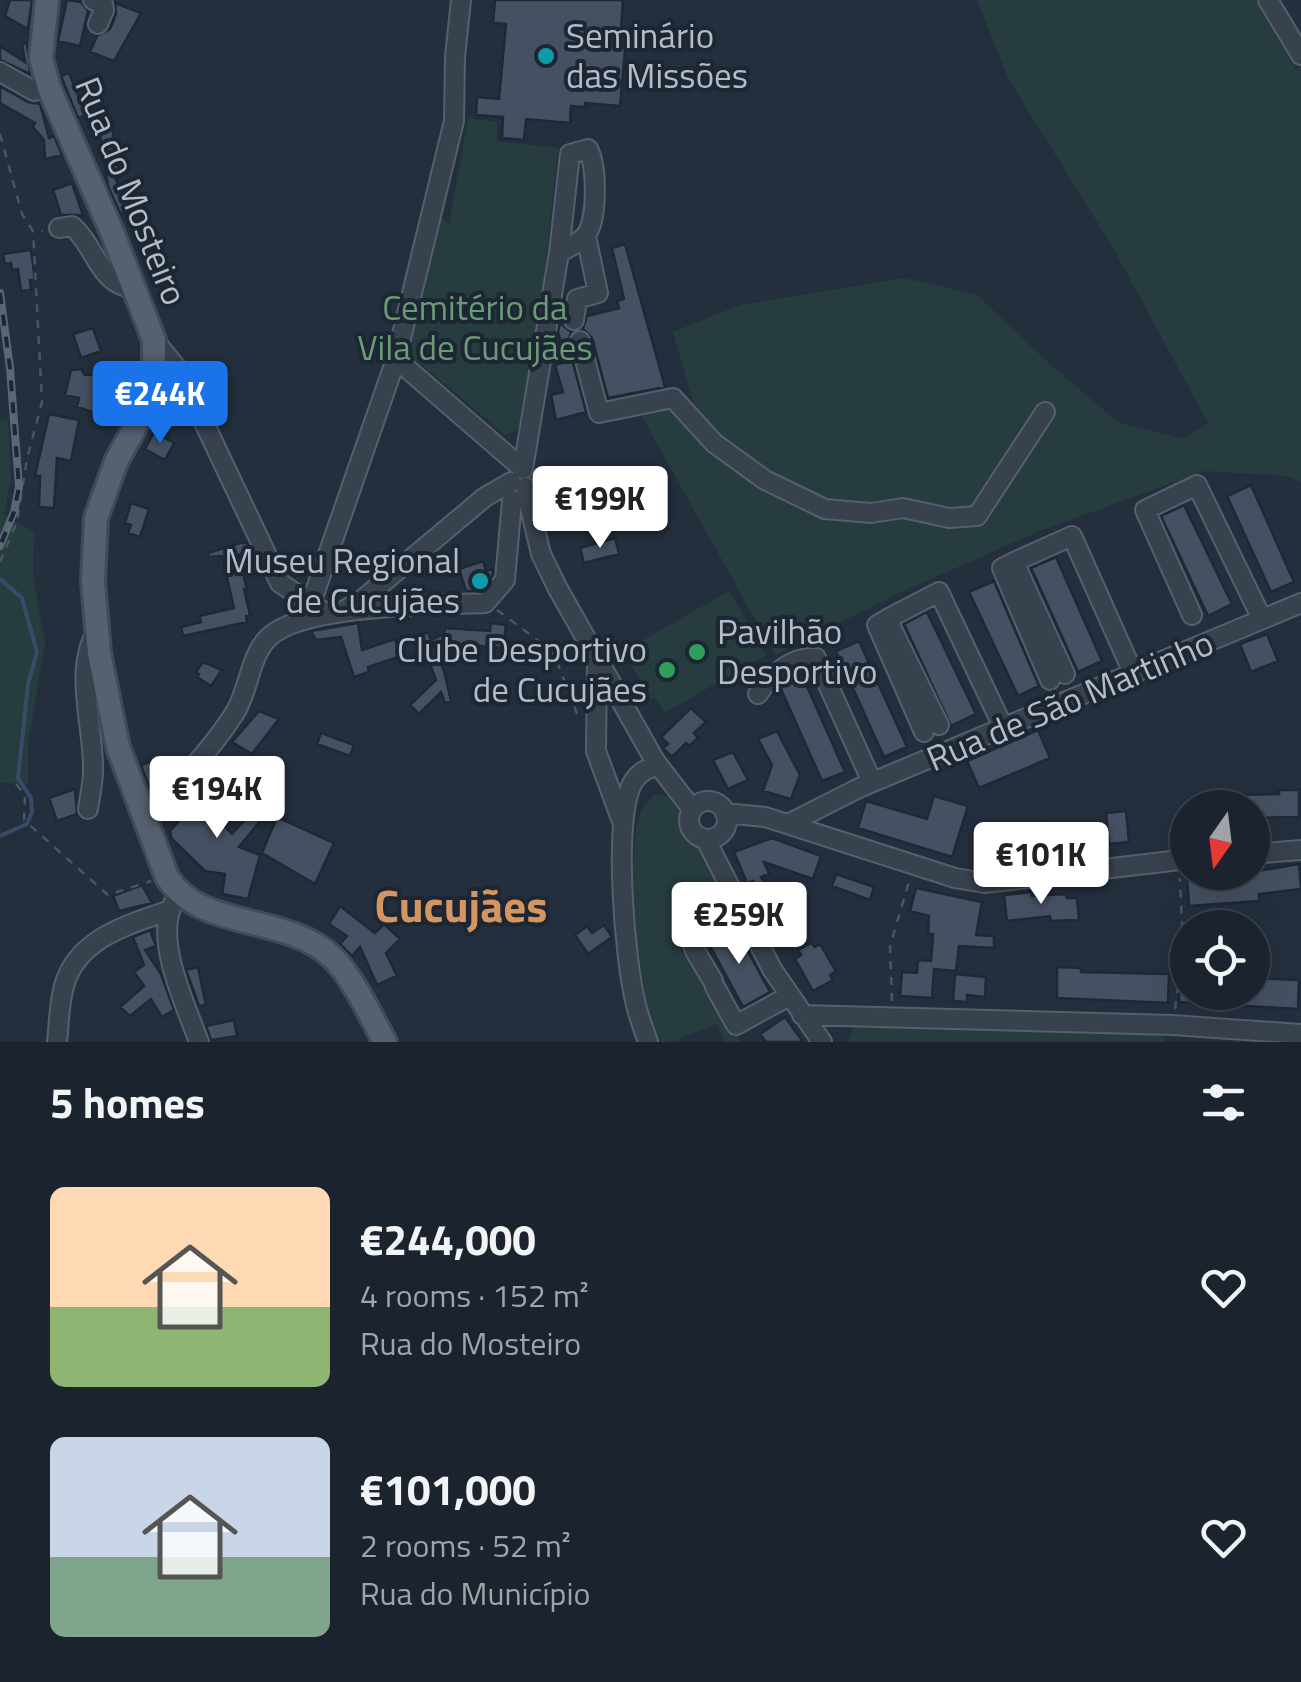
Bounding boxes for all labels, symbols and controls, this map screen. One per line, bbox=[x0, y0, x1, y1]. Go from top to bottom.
place label: Seminário das Missões bbox=[566, 8, 748, 102]
marker: Seminário das Missões bbox=[535, 45, 557, 67]
street label: Rua do Mosteiro bbox=[62, 68, 202, 313]
park label: Cemitério da Vila de Cucujães bbox=[357, 280, 593, 374]
pin: €244K bbox=[90, 361, 230, 446]
text: €244K bbox=[115, 369, 205, 417]
pin: €199K bbox=[530, 466, 670, 551]
text: €199K bbox=[555, 474, 645, 522]
place label: Museu Regional de Cucujães bbox=[224, 533, 460, 627]
marker: Museu Regional de Cucujães bbox=[469, 570, 491, 592]
place label: Pavilhão Desportivo bbox=[717, 604, 878, 698]
street label: Rua de São Martinho bbox=[918, 615, 1221, 785]
place label: Clube Desportivo de Cucujães bbox=[397, 622, 647, 716]
marker: Pavilhão Desportivo bbox=[686, 641, 708, 663]
marker: Clube Desportivo de Cucujães bbox=[656, 659, 678, 681]
pin: €194K bbox=[147, 756, 287, 841]
text: €194K bbox=[172, 764, 262, 812]
north arrow bbox=[1170, 790, 1270, 890]
map controls bbox=[1170, 790, 1270, 1010]
pin: €101K bbox=[971, 822, 1111, 907]
text: €101K bbox=[996, 830, 1086, 878]
district label: Cucujães bbox=[375, 871, 547, 939]
pin: €259K bbox=[669, 882, 809, 967]
text: €259K bbox=[694, 890, 784, 938]
button: locate bbox=[1170, 910, 1270, 1010]
text: 5 homes bbox=[50, 1070, 205, 1134]
icon: filters bbox=[1196, 1075, 1251, 1130]
text: €244,000 bbox=[360, 1207, 536, 1271]
icon: home bbox=[130, 1227, 250, 1347]
icon: heart bbox=[1196, 1260, 1251, 1315]
text: 4 rooms · 152 m² bbox=[360, 1271, 589, 1319]
text: Rua do Mosteiro bbox=[360, 1319, 581, 1367]
text: €101,000 bbox=[360, 1457, 536, 1521]
icon: home bbox=[130, 1477, 250, 1597]
icon: heart bbox=[1196, 1510, 1251, 1565]
text: 2 rooms · 52 m² bbox=[360, 1521, 571, 1569]
text: Rua do Município bbox=[360, 1569, 590, 1617]

